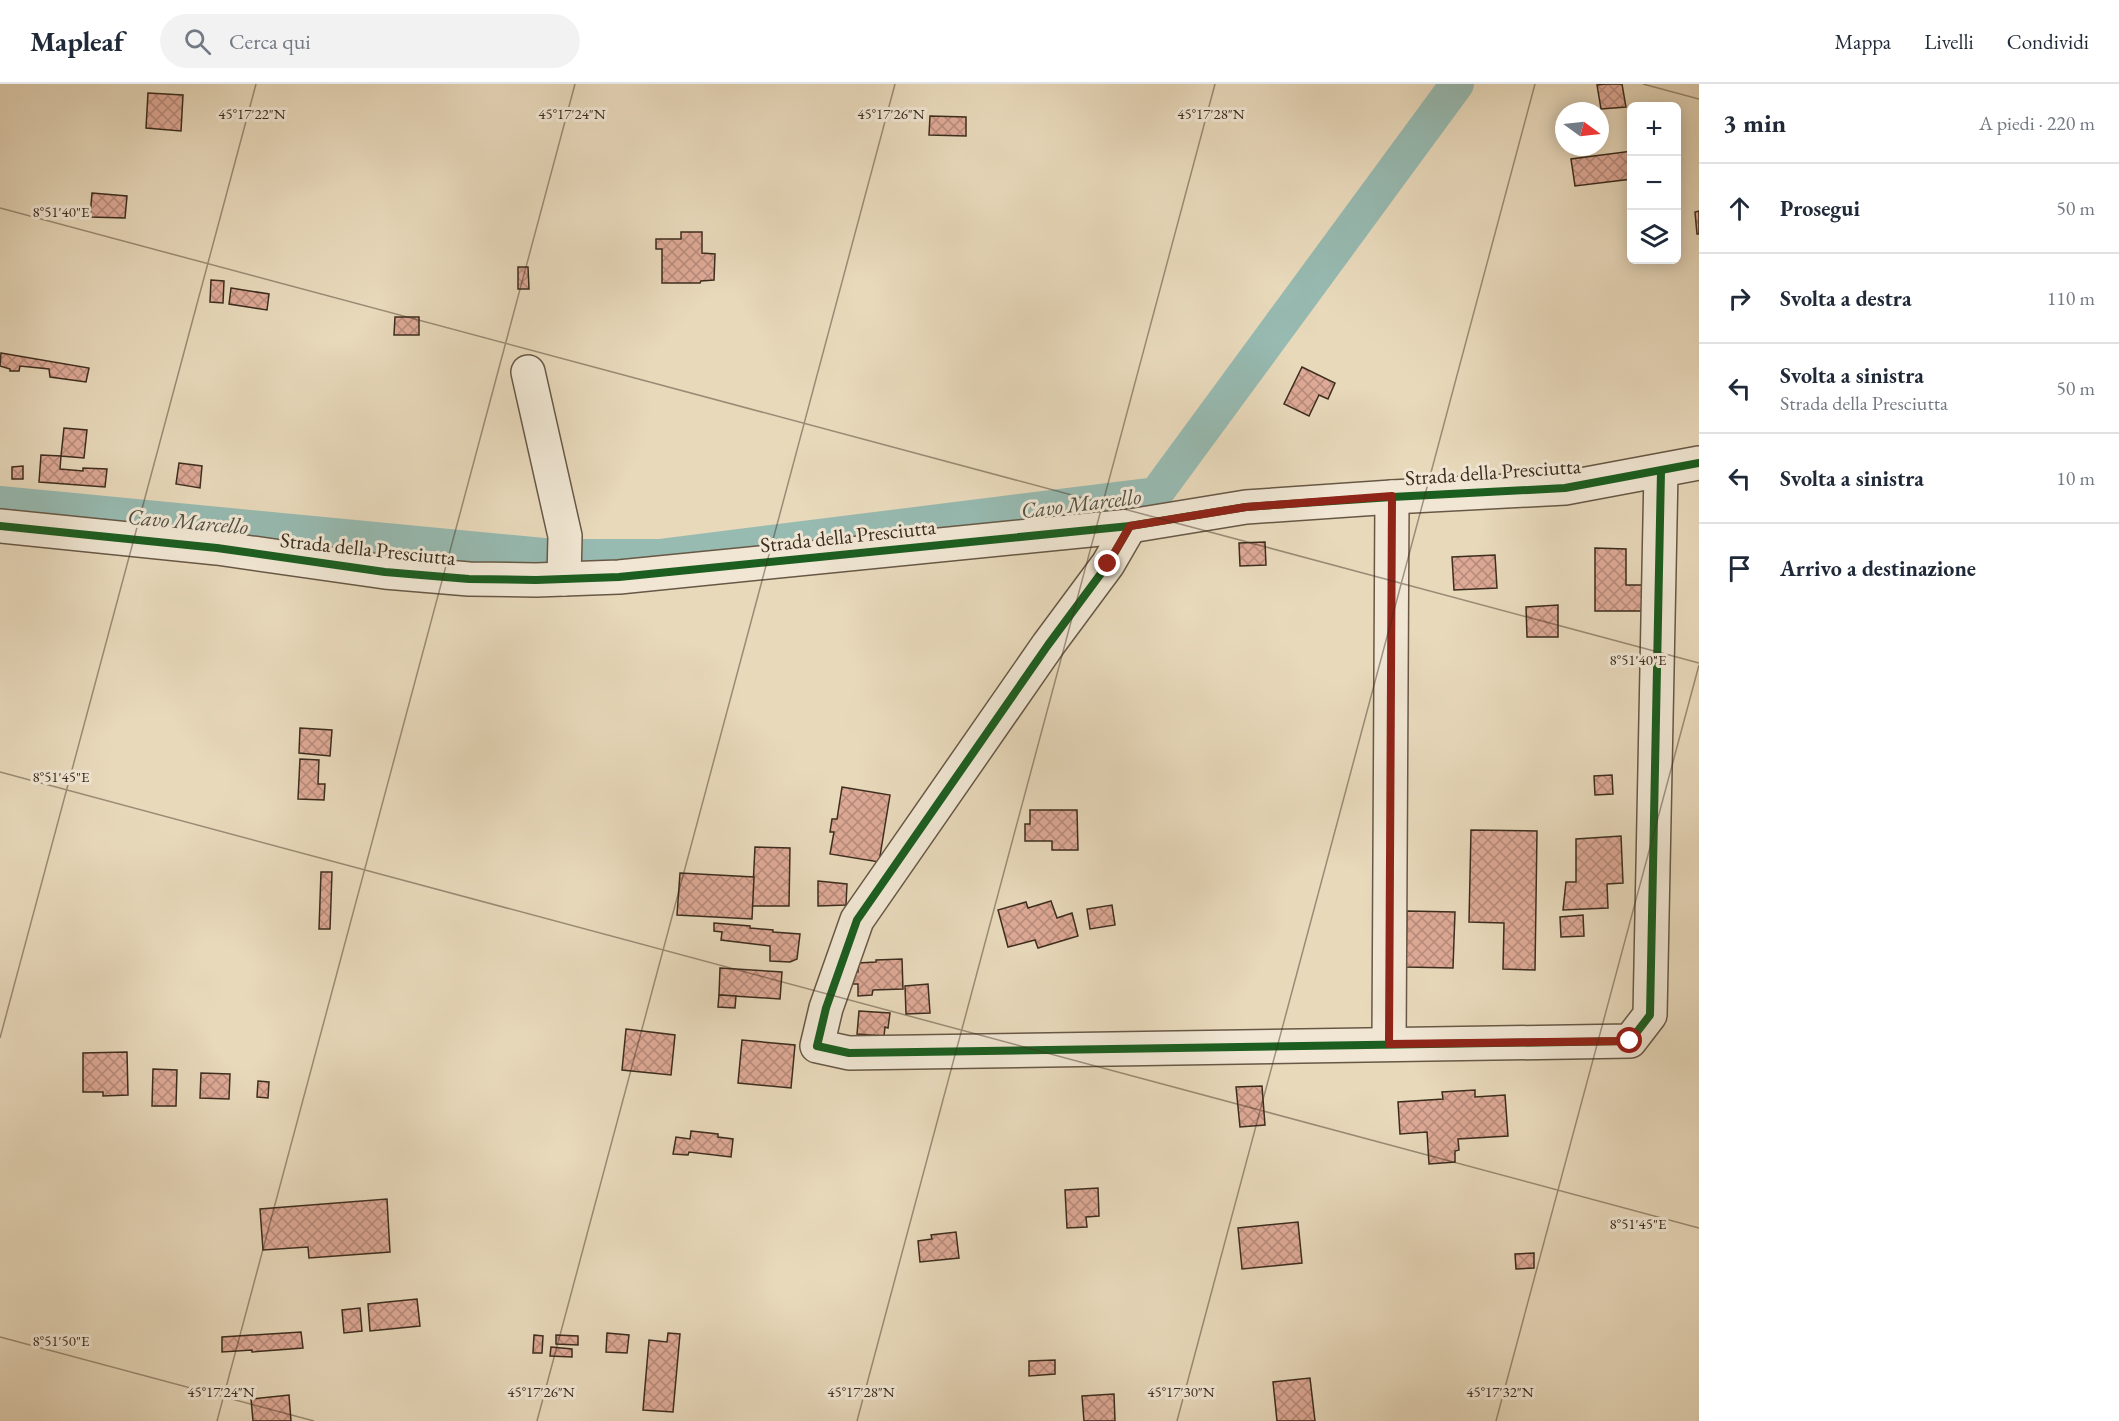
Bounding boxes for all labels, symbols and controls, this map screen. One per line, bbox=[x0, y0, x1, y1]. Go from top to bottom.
search box bbox=[160, 14, 580, 68]
text: Mapleaf bbox=[30, 23, 124, 59]
icon: search bbox=[181, 25, 214, 58]
text: Cerca qui bbox=[229, 27, 311, 56]
text: Mappa bbox=[1835, 28, 1891, 55]
text: Livelli bbox=[1924, 28, 1974, 55]
text: Condividi bbox=[2007, 28, 2089, 55]
north arrow bbox=[1555, 102, 1609, 156]
map controls bbox=[1627, 102, 1681, 264]
button: + bbox=[1627, 102, 1681, 156]
text: 45°17'22"N bbox=[218, 104, 286, 123]
text: 45°17'24"N bbox=[538, 104, 606, 123]
text: 45°17'26"N bbox=[857, 104, 925, 123]
text: 45°17'28"N bbox=[1177, 104, 1245, 123]
text: 3 min bbox=[1723, 106, 1786, 140]
text: A piedi · 220 m bbox=[1979, 110, 2095, 136]
button: − bbox=[1627, 156, 1681, 210]
icon: ahead bbox=[1723, 192, 1756, 225]
text: Prosegui bbox=[1780, 194, 1860, 223]
text: 50 m bbox=[2056, 195, 2095, 221]
text: 8°51'40"E bbox=[33, 202, 90, 221]
button: layers bbox=[1627, 210, 1681, 264]
icon: right bbox=[1723, 282, 1756, 315]
text: Svolta a destra bbox=[1780, 284, 1912, 313]
text: 110 m bbox=[2047, 285, 2095, 311]
text: Svolta a sinistra bbox=[1780, 361, 1924, 390]
icon: left bbox=[1723, 372, 1756, 405]
text: 50 m bbox=[2056, 375, 2095, 401]
text: Strada della Presciutta bbox=[1780, 390, 1948, 416]
street label: Strada della Presciutta bbox=[1404, 452, 1582, 491]
icon: left bbox=[1723, 462, 1756, 495]
text: Svolta a sinistra bbox=[1780, 464, 1924, 493]
text: 10 m bbox=[2056, 465, 2095, 491]
water label: Cavo Marcello bbox=[1019, 482, 1143, 525]
water label: Cavo Marcello bbox=[126, 502, 250, 541]
street label: Strada della Presciutta bbox=[759, 513, 938, 558]
street label: Strada della Presciutta bbox=[279, 526, 458, 571]
route end bbox=[1094, 550, 1120, 576]
icon: arrive bbox=[1723, 552, 1756, 585]
text: Arrivo a destinazione bbox=[1780, 554, 1976, 583]
text: 8°51'40"E bbox=[1610, 650, 1667, 669]
text: 8°51'45"E bbox=[33, 767, 90, 786]
route start bbox=[1616, 1027, 1642, 1053]
text: 8°51'45"E bbox=[1610, 1214, 1667, 1233]
text: 8°51'50"E bbox=[33, 1331, 90, 1350]
text: 45°17'24"N bbox=[187, 1382, 255, 1401]
text: 45°17'26"N bbox=[507, 1382, 575, 1401]
text: 45°17'28"N bbox=[827, 1382, 895, 1401]
text: 45°17'30"N bbox=[1147, 1382, 1215, 1401]
text: 45°17'32"N bbox=[1466, 1382, 1534, 1401]

